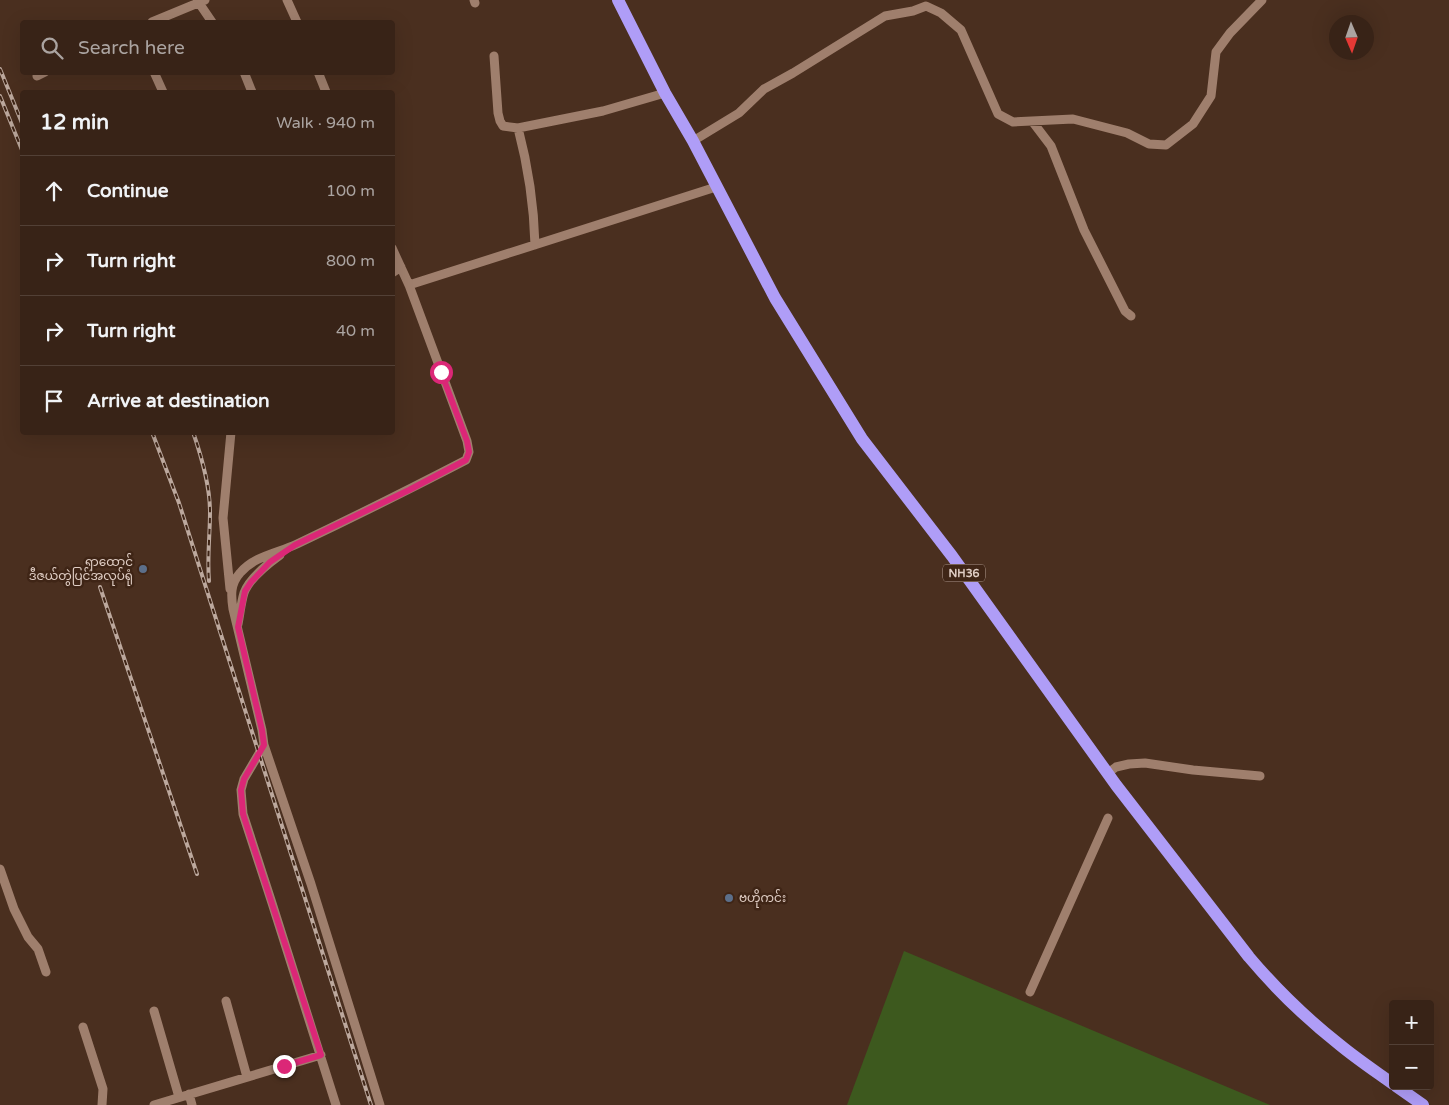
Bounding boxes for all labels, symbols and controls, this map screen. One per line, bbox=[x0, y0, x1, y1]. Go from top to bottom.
north arrow bbox=[1329, 15, 1374, 60]
search box bbox=[20, 20, 395, 75]
icon: search bbox=[38, 34, 66, 62]
text: Search here bbox=[78, 37, 185, 59]
text: 12 min bbox=[40, 110, 109, 135]
text: Walk · 940 m bbox=[276, 113, 375, 133]
icon: ahead bbox=[40, 177, 68, 205]
text: Continue bbox=[87, 180, 169, 202]
text: 100 m bbox=[326, 181, 375, 201]
icon: right bbox=[40, 247, 68, 275]
text: Turn right bbox=[87, 250, 175, 272]
text: 800 m bbox=[326, 251, 375, 271]
icon: right bbox=[40, 317, 68, 345]
text: Turn right bbox=[87, 320, 175, 342]
text: 40 m bbox=[336, 321, 375, 341]
route start bbox=[430, 361, 453, 384]
icon: arrive bbox=[40, 387, 68, 415]
text: Arrive at destination bbox=[87, 390, 270, 412]
place label: ရွာထောင် ဒီဇယ်တွဲပြင်အလုပ်ရုံ bbox=[29, 553, 133, 586]
marker: ရွာထောင် ဒီဇယ်တွဲပြင်အလုပ်ရုံ bbox=[137, 563, 149, 575]
road number: NH36 bbox=[943, 564, 985, 582]
place label: ဗဟိုကင်း bbox=[739, 889, 786, 908]
marker: ဗဟိုကင်း bbox=[723, 892, 735, 904]
map controls bbox=[1389, 1000, 1434, 1090]
button: + bbox=[1389, 1000, 1434, 1045]
button: − bbox=[1389, 1045, 1434, 1090]
route end bbox=[273, 1055, 296, 1078]

